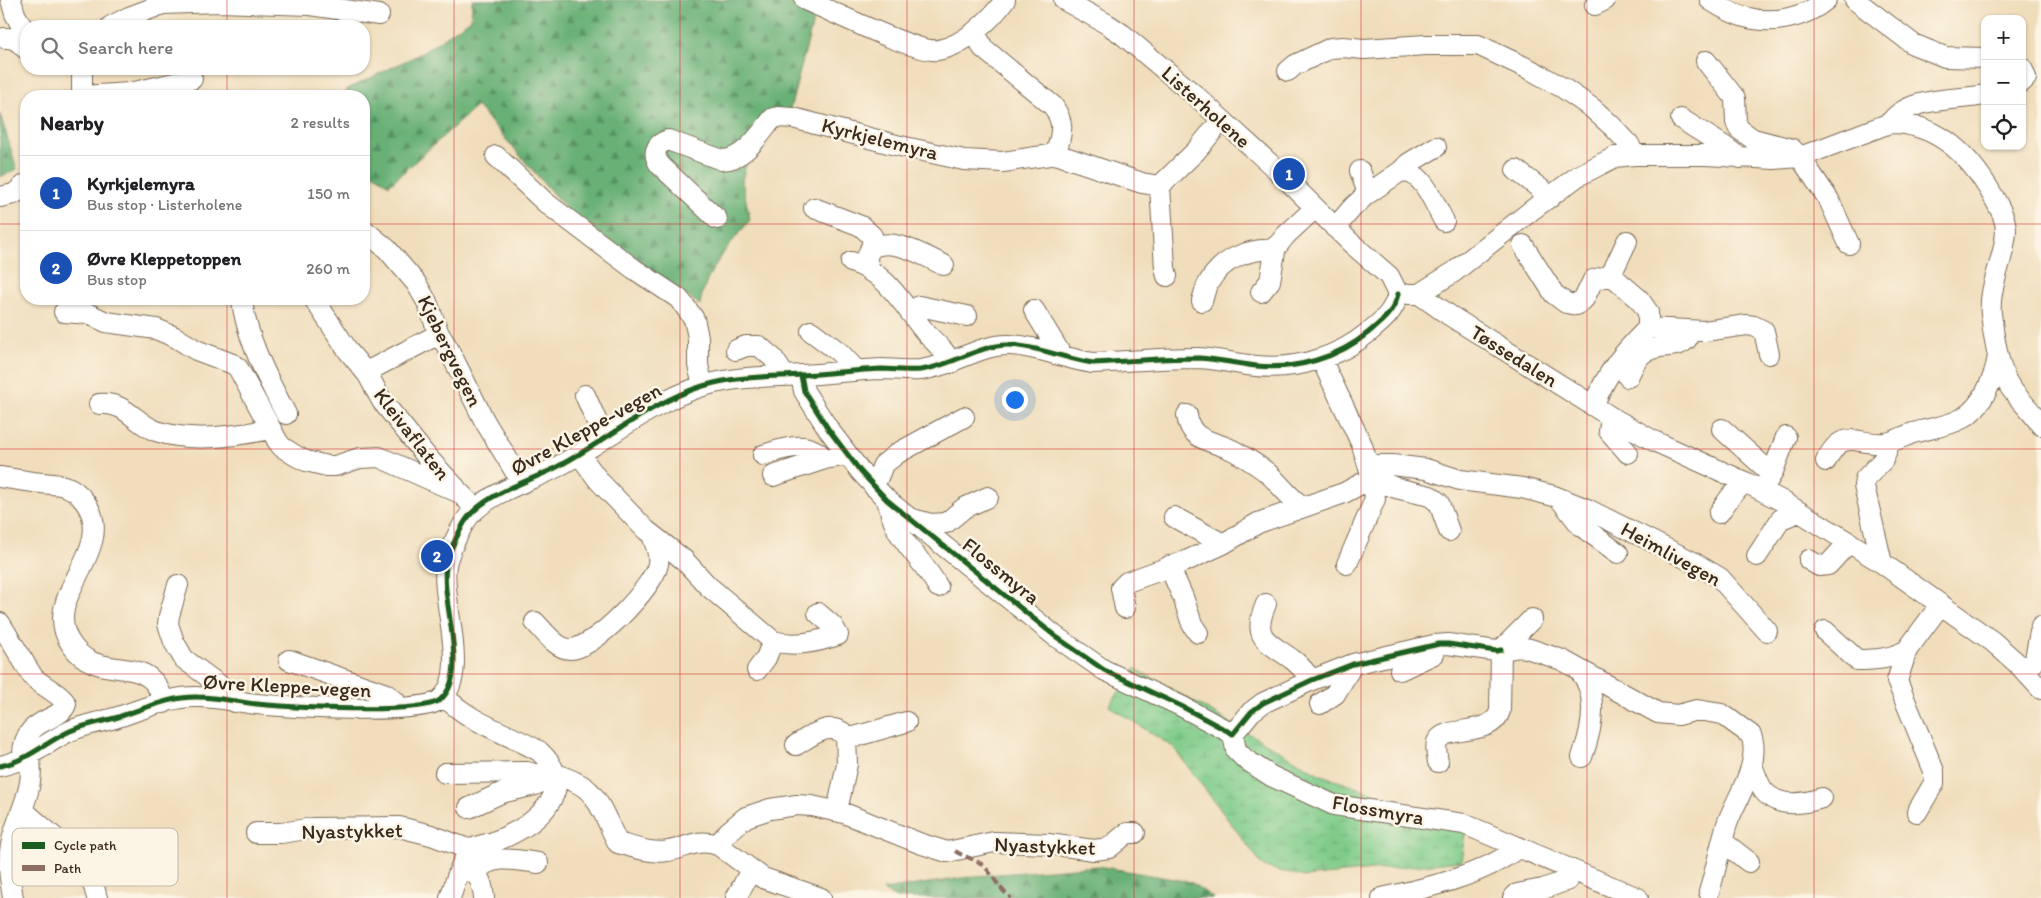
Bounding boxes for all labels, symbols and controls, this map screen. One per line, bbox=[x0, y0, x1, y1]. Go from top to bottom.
map controls bbox=[1981, 15, 2026, 150]
button: + bbox=[1981, 15, 2026, 60]
search box bbox=[20, 20, 370, 75]
icon: search bbox=[38, 34, 66, 62]
text: Search here bbox=[78, 36, 173, 59]
street label: Listerholene bbox=[1157, 60, 1256, 153]
button: − bbox=[1981, 60, 2026, 105]
button: locate bbox=[1981, 105, 2026, 150]
text: Nearby bbox=[40, 110, 104, 135]
street label: Kyrkjelemyra bbox=[819, 112, 941, 165]
text: 2 results bbox=[290, 113, 350, 132]
pin: 1 bbox=[1273, 155, 1305, 193]
text: Kyrkjelemyra bbox=[87, 172, 195, 195]
text: 1 bbox=[52, 184, 60, 203]
text: 150 m bbox=[307, 184, 350, 203]
text: Bus stop · Listerholene bbox=[87, 195, 242, 214]
text: Øvre Kleppetoppen bbox=[87, 247, 241, 270]
text: 2 bbox=[52, 259, 60, 278]
text: 260 m bbox=[306, 259, 350, 278]
text: Bus stop bbox=[87, 270, 147, 289]
street label: Kjebergvegen bbox=[413, 291, 488, 411]
street label: Tøssedalen bbox=[1466, 319, 1563, 392]
street label: Øvre Kleppe-vegen bbox=[506, 377, 666, 480]
street label: Kleivaflaten bbox=[369, 383, 456, 485]
your location bbox=[1002, 387, 1028, 413]
street label: Heimlivegen bbox=[1617, 516, 1726, 591]
street label: Flossmyra bbox=[958, 532, 1045, 609]
pin: 2 bbox=[421, 537, 453, 575]
street label: Øvre Kleppe-vegen bbox=[202, 669, 372, 702]
street label: Flossmyra bbox=[1330, 789, 1426, 830]
street label: Nyastykket bbox=[301, 817, 403, 844]
legend bbox=[12, 828, 178, 886]
street label: Nyastykket bbox=[994, 831, 1096, 860]
text: Cycle path bbox=[54, 837, 117, 854]
text: Path bbox=[54, 860, 81, 877]

